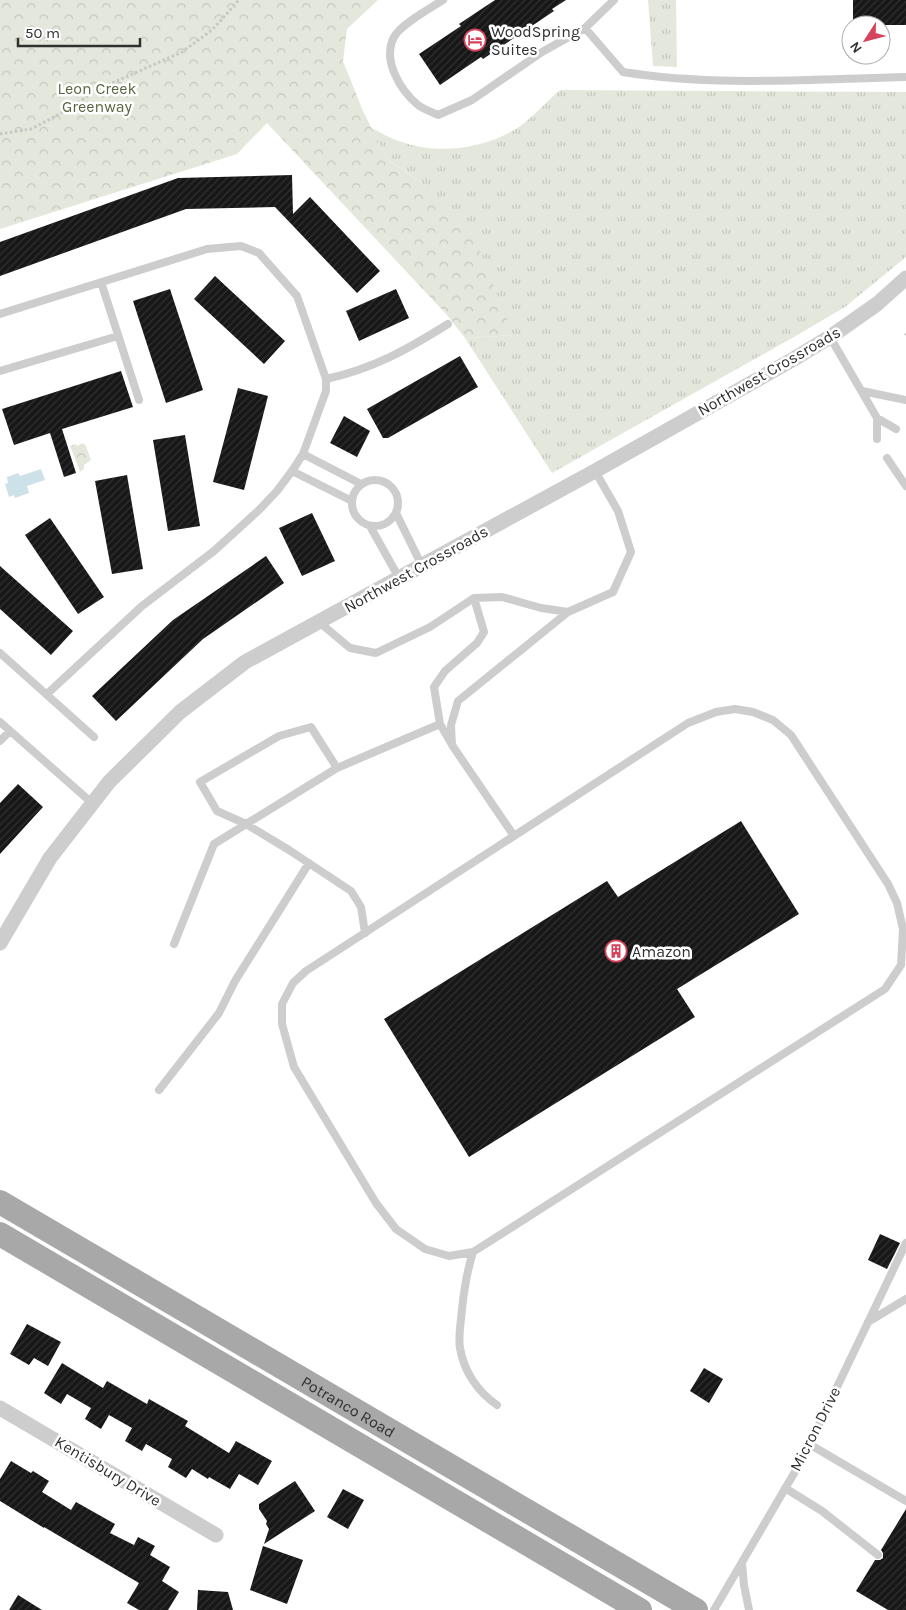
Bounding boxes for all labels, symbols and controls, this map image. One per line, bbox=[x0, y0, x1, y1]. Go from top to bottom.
scale bar bbox=[18, 15, 140, 47]
north arrow bbox=[841, 15, 891, 65]
place label: WoodSpring Suites bbox=[491, 22, 580, 59]
text: 50 m bbox=[25, 24, 60, 42]
hotel icon: WoodSpring Suites bbox=[463, 28, 487, 52]
text: N bbox=[846, 38, 866, 56]
park label: Leon Creek Greenway bbox=[58, 79, 136, 116]
street label: Northwest Crossroads bbox=[694, 322, 844, 420]
street label: Northwest Crossroads bbox=[341, 522, 491, 616]
building icon: Amazon bbox=[604, 939, 628, 963]
place label: Amazon bbox=[632, 942, 691, 961]
street label: Potranco Road bbox=[298, 1371, 399, 1441]
street label: Micron Drive bbox=[786, 1384, 844, 1474]
street label: Kentisbury Drive bbox=[52, 1432, 164, 1510]

